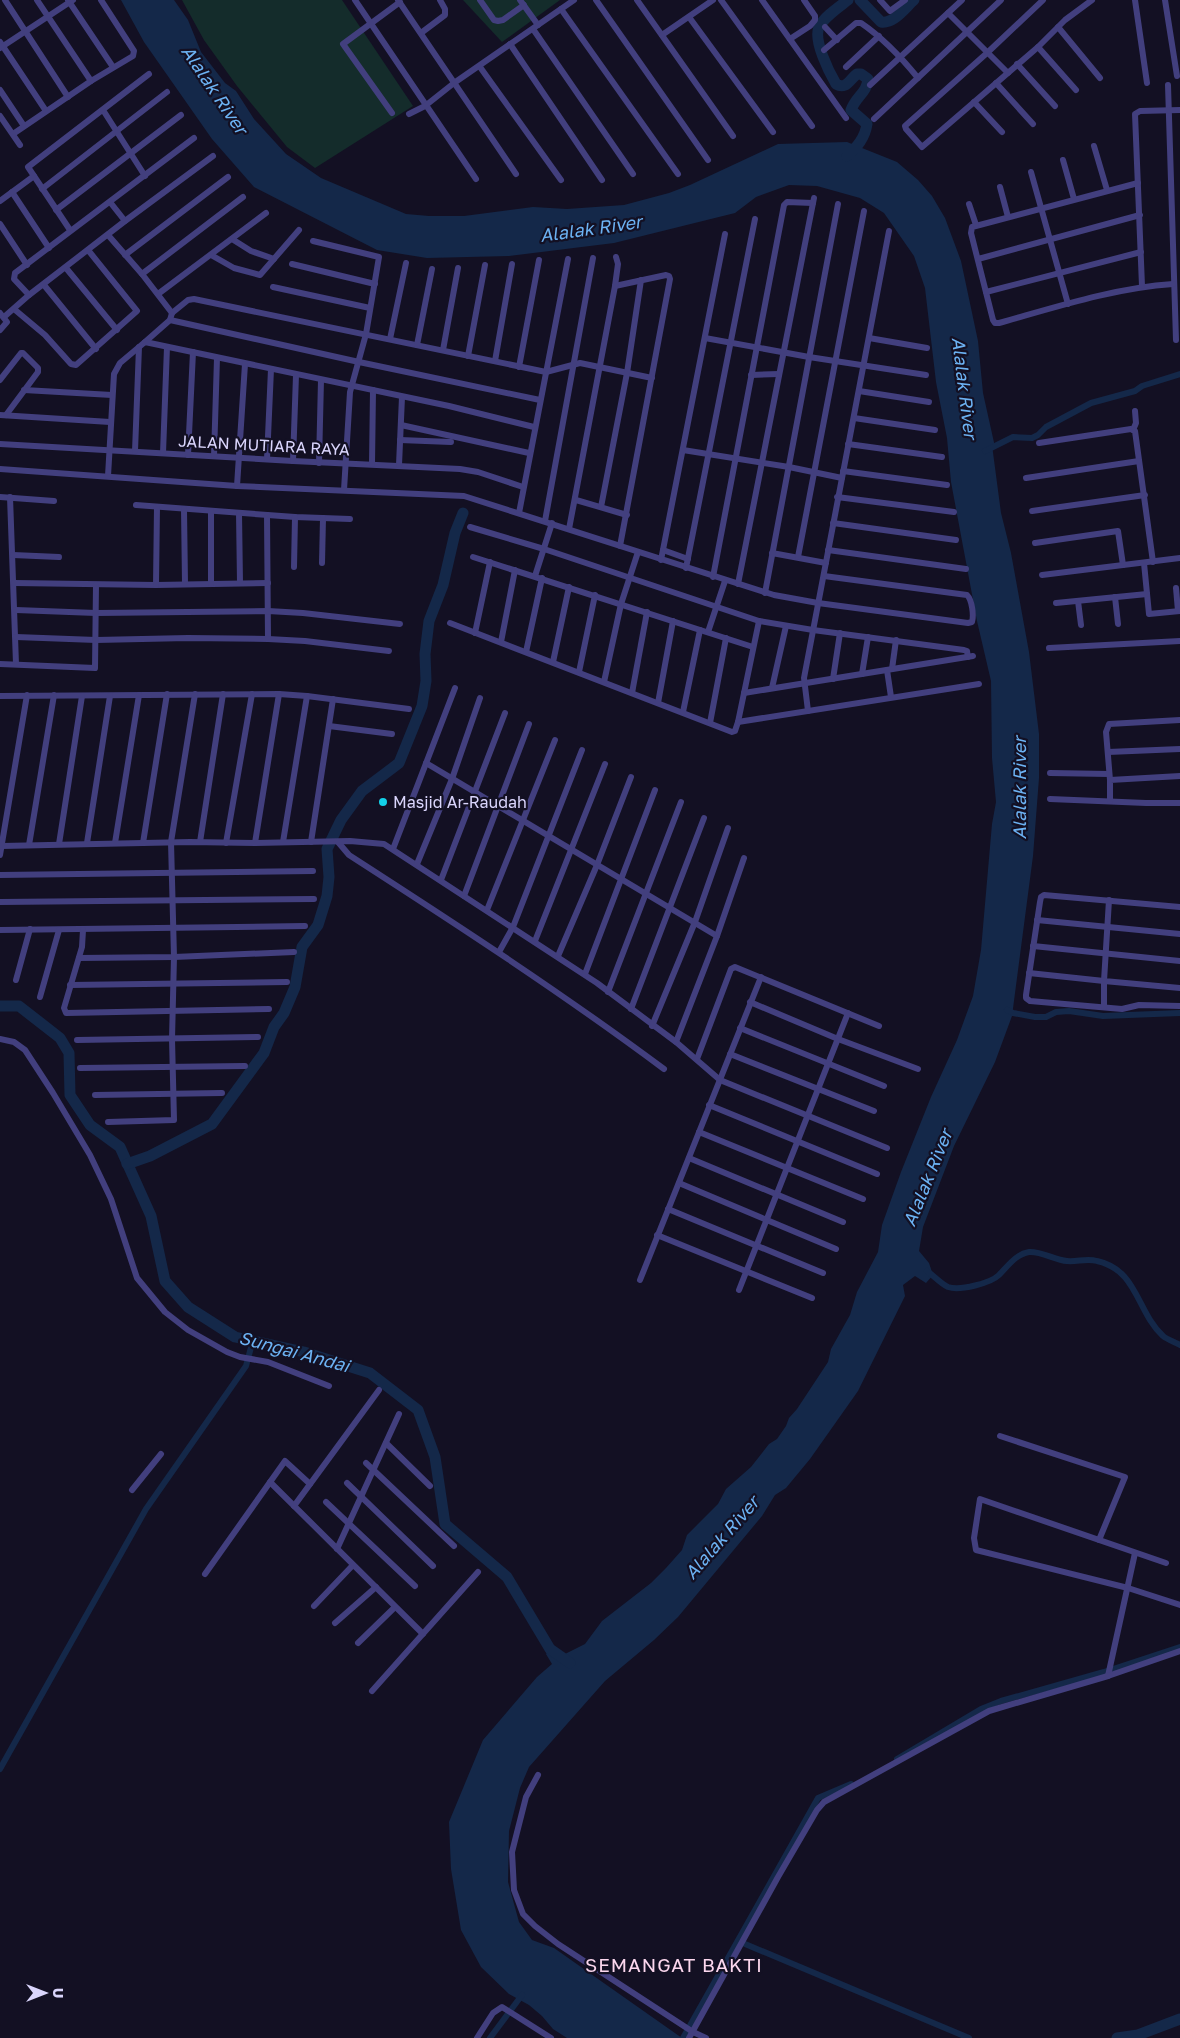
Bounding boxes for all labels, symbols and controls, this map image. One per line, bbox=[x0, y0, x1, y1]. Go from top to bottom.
water label: Alalak River bbox=[177, 41, 254, 141]
water label: Alalak River bbox=[539, 210, 646, 246]
water label: Alalak River bbox=[948, 336, 983, 443]
street label: JALAN MUTIARA RAYA bbox=[178, 431, 351, 459]
water label: Alalak River bbox=[1008, 734, 1030, 839]
place label: Masjid Ar-Raudah bbox=[393, 792, 527, 812]
marker: Masjid Ar-Raudah bbox=[377, 796, 389, 808]
water label: Alalak River bbox=[898, 1123, 958, 1229]
water label: Sungai Andai bbox=[237, 1326, 354, 1377]
water label: Alalak River bbox=[679, 1489, 765, 1583]
district label: SEMANGAT BAKTI bbox=[585, 1953, 763, 1976]
north arrow bbox=[20, 1968, 70, 2018]
text: U bbox=[50, 1988, 67, 1998]

